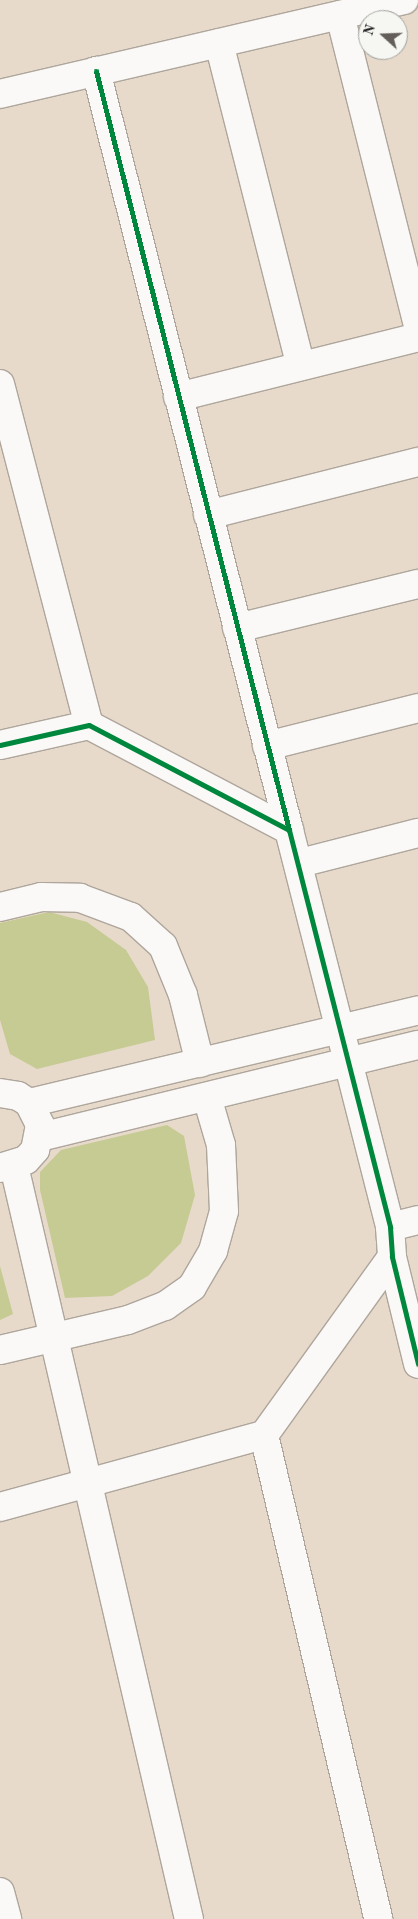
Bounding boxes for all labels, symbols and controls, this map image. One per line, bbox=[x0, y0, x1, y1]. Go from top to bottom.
north arrow bbox=[358, 10, 408, 60]
text: N bbox=[361, 23, 378, 38]

